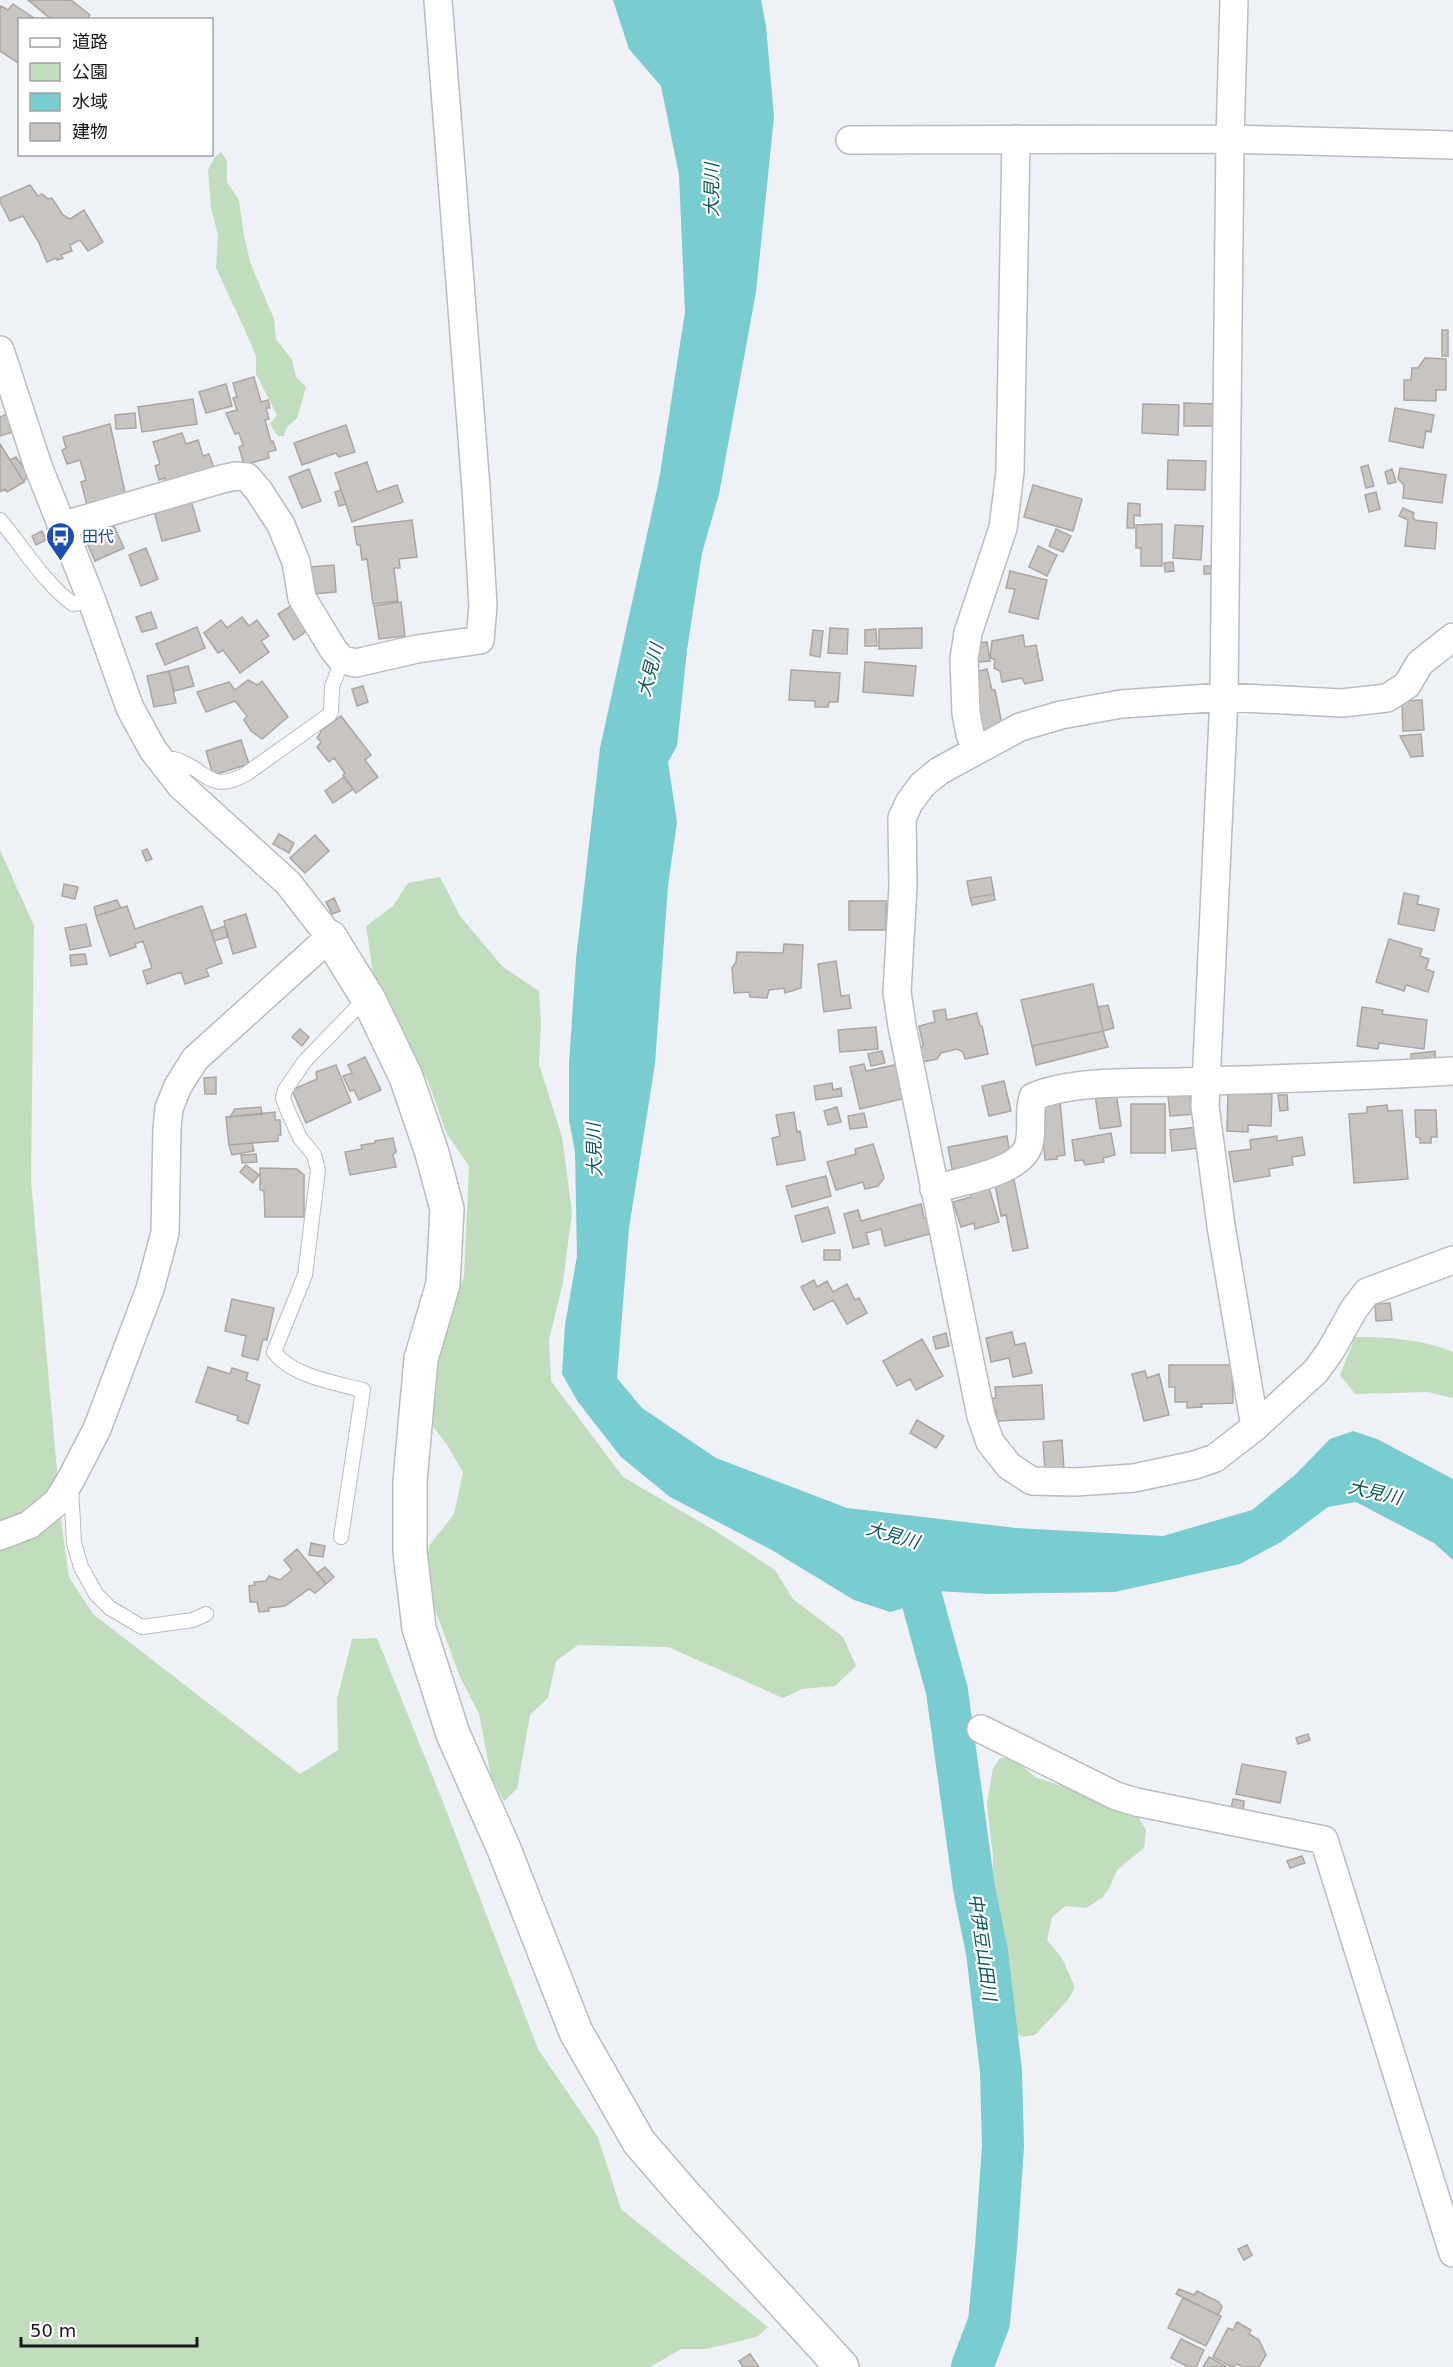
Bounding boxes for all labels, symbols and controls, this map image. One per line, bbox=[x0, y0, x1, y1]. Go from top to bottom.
legend bbox=[18, 18, 213, 156]
text: 道路 bbox=[72, 31, 108, 52]
text: 公園 bbox=[72, 61, 108, 82]
text: 水域 bbox=[72, 91, 108, 112]
text: 建物 bbox=[72, 121, 108, 142]
water label: 大見川 bbox=[701, 161, 722, 217]
bus stop icon: 田代 bbox=[45, 520, 77, 562]
place label: 田代 bbox=[82, 527, 114, 546]
water label: 大見川 bbox=[633, 639, 668, 699]
water label: 大見川 bbox=[582, 1121, 605, 1177]
water label: 大見川 bbox=[1346, 1476, 1406, 1509]
water label: 大見川 bbox=[864, 1517, 924, 1553]
water label: 中伊豆山田川 bbox=[965, 1892, 1001, 2004]
scale bar bbox=[21, 2310, 196, 2348]
text: 50 m bbox=[30, 2320, 76, 2341]

